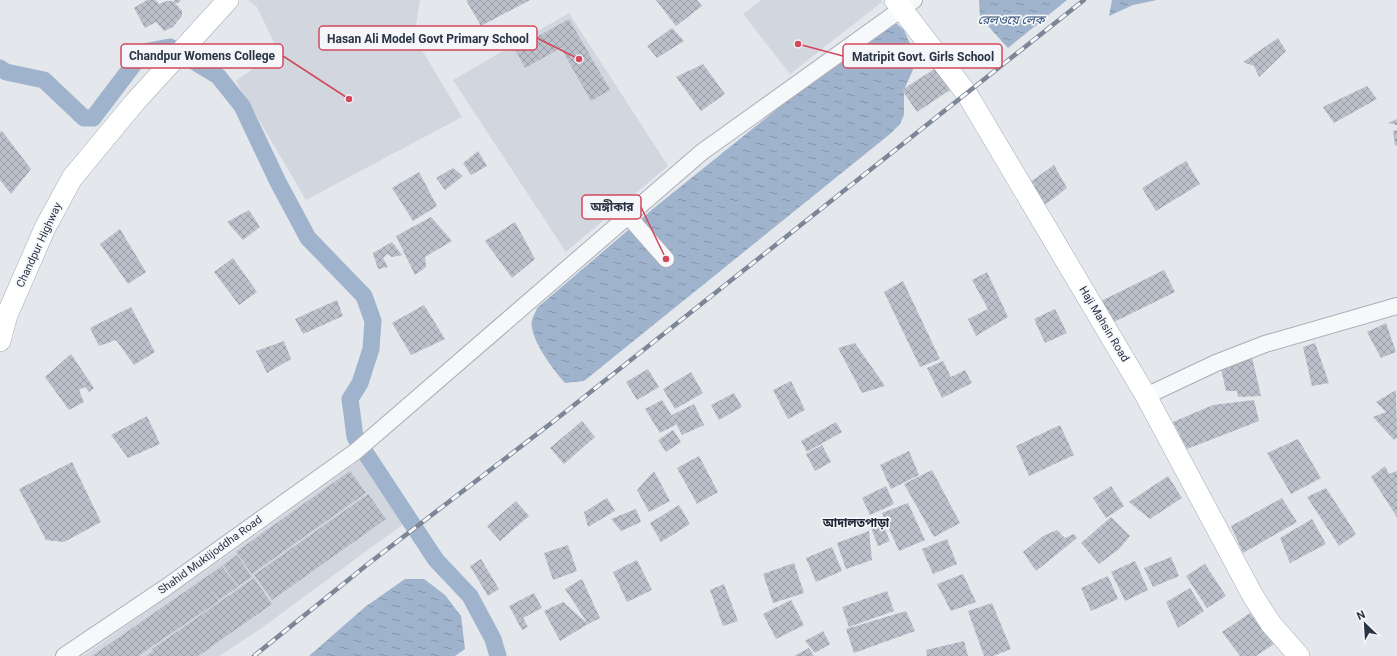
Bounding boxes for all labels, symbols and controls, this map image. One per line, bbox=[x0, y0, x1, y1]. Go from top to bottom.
water label: রেলওয়ে লেক bbox=[978, 13, 1047, 27]
callout: Hasan Ali Model Govt Primary School bbox=[319, 26, 537, 50]
text: Hasan Ali Model Govt Primary School bbox=[327, 32, 529, 46]
callout: Chandpur Womens College bbox=[121, 44, 283, 68]
callout: Matripit Govt. Girls School bbox=[843, 44, 1002, 68]
text: Chandpur Womens College bbox=[129, 49, 275, 63]
text: Matripit Govt. Girls School bbox=[852, 50, 994, 64]
callout: অঙ্গীকার bbox=[582, 195, 641, 219]
text: অঙ্গীকার bbox=[589, 199, 634, 214]
street label: Chandpur Highway bbox=[14, 200, 65, 290]
street label: Haji Mahsin Road bbox=[1076, 284, 1132, 364]
street label: Shahid Muktijoddha Road bbox=[156, 513, 264, 597]
district label: আদালতপাড়া bbox=[822, 516, 890, 530]
north arrow bbox=[1345, 604, 1385, 644]
text: N bbox=[1355, 608, 1367, 623]

